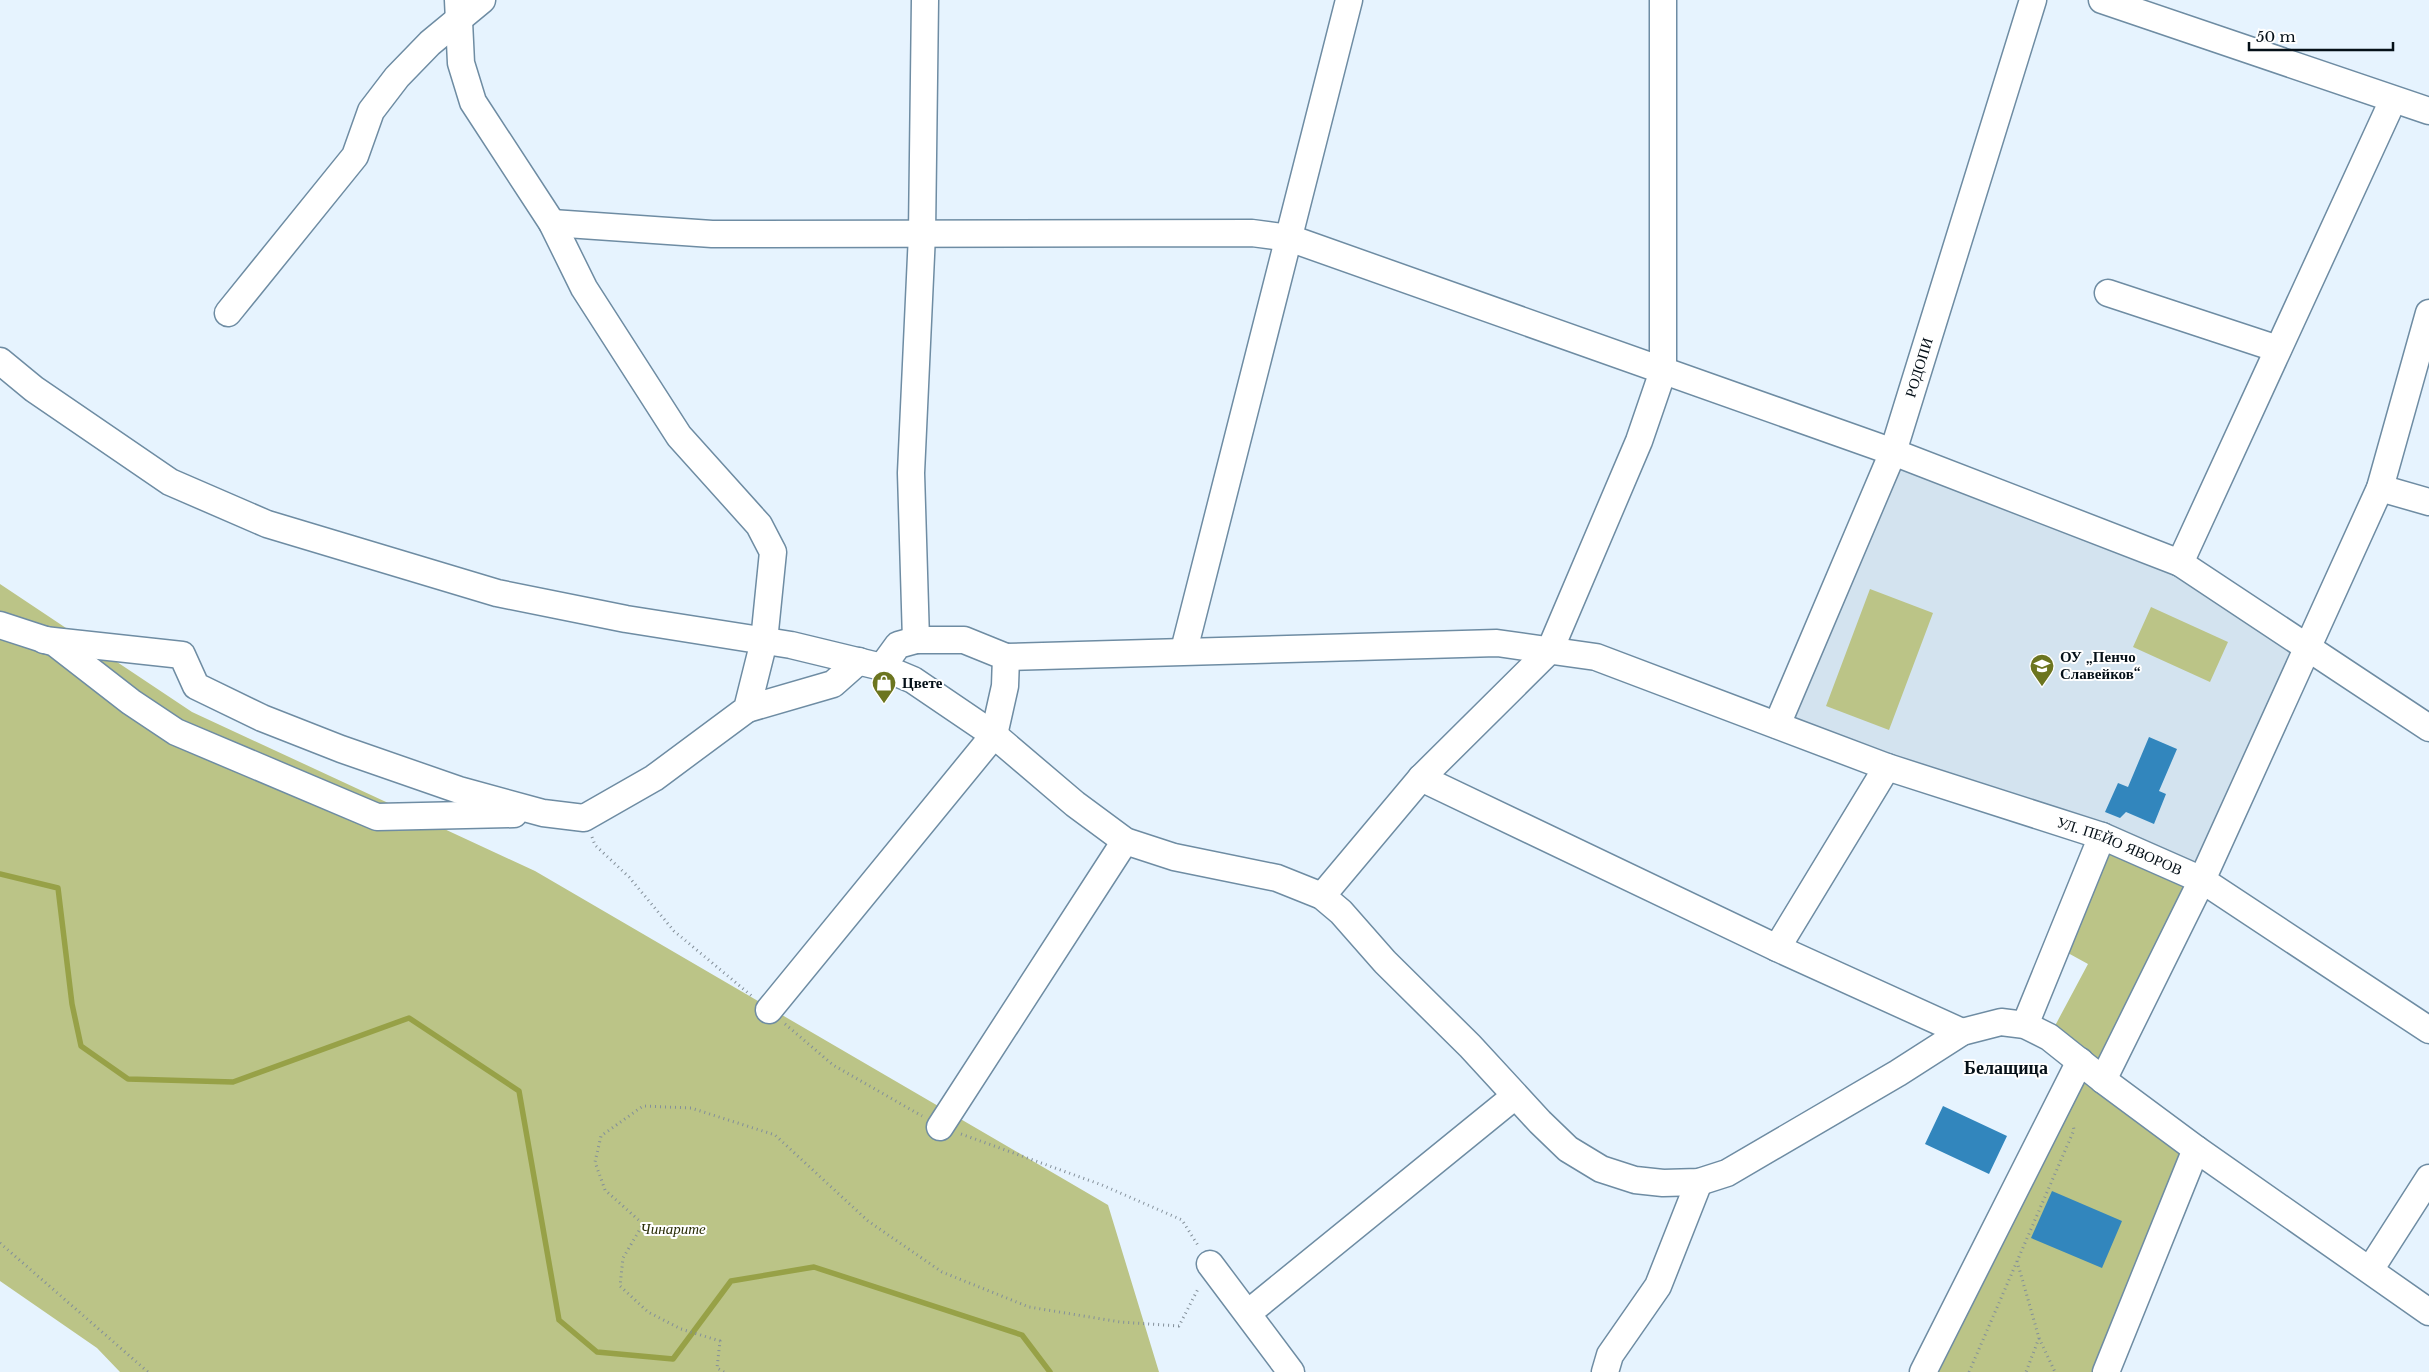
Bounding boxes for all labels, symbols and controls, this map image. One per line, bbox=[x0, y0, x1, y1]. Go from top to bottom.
scale bar bbox=[2249, 20, 2393, 52]
text: 50 m bbox=[2256, 27, 2296, 46]
street label: РОДОПИ bbox=[1901, 335, 1937, 400]
place label: ОУ „Пенчо Славейков“ bbox=[2060, 647, 2141, 683]
school or university icon: ОУ „Пенчо Славейков“ bbox=[2029, 653, 2055, 687]
shop icon: Цвете bbox=[871, 670, 897, 704]
place label: Цвете bbox=[902, 673, 943, 692]
street label: УЛ. ПЕЙО ЯВОРОВ bbox=[2055, 812, 2185, 879]
district label: Белащица bbox=[1964, 1057, 2048, 1079]
park label: Чинарите bbox=[640, 1219, 706, 1238]

